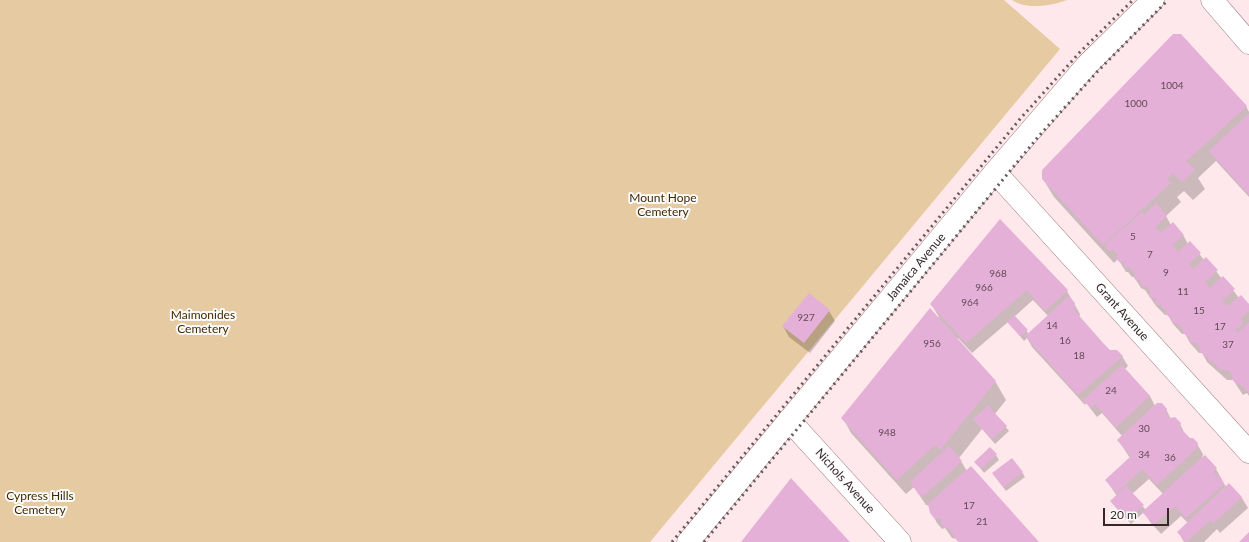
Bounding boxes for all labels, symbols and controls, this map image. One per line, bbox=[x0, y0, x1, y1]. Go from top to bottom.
house number: 1004 bbox=[1160, 80, 1184, 92]
house number: 1000 bbox=[1124, 98, 1148, 110]
park label: Mount Hope Cemetery bbox=[629, 191, 697, 219]
street label: Jamaica Avenue bbox=[883, 230, 949, 304]
house number: 5 bbox=[1130, 231, 1136, 243]
house number: 7 bbox=[1147, 249, 1153, 261]
house number: 9 bbox=[1163, 267, 1169, 279]
house number: 968 bbox=[989, 268, 1007, 280]
street label: Grant Avenue bbox=[1092, 280, 1152, 344]
house number: 966 bbox=[975, 282, 993, 294]
house number: 11 bbox=[1177, 286, 1189, 298]
house number: 964 bbox=[961, 297, 979, 309]
house number: 15 bbox=[1193, 305, 1205, 317]
park label: Maimonides Cemetery bbox=[171, 308, 235, 336]
house number: 927 bbox=[797, 312, 815, 324]
house number: 14 bbox=[1046, 320, 1058, 332]
house number: 17 bbox=[1214, 321, 1226, 333]
house number: 16 bbox=[1059, 335, 1071, 347]
house number: 956 bbox=[923, 338, 941, 350]
house number: 37 bbox=[1222, 339, 1234, 351]
house number: 18 bbox=[1073, 350, 1085, 362]
house number: 24 bbox=[1105, 385, 1117, 397]
house number: 30 bbox=[1138, 423, 1150, 435]
house number: 948 bbox=[878, 427, 896, 439]
street label: Nichols Avenue bbox=[812, 446, 878, 516]
house number: 34 bbox=[1138, 449, 1150, 461]
house number: 36 bbox=[1164, 452, 1176, 464]
park label: Cypress Hills Cemetery bbox=[6, 489, 74, 517]
house number: 17 bbox=[963, 500, 975, 512]
scale bar bbox=[1105, 500, 1171, 526]
text: 20 m bbox=[1110, 507, 1137, 522]
house number: 21 bbox=[976, 516, 988, 528]

